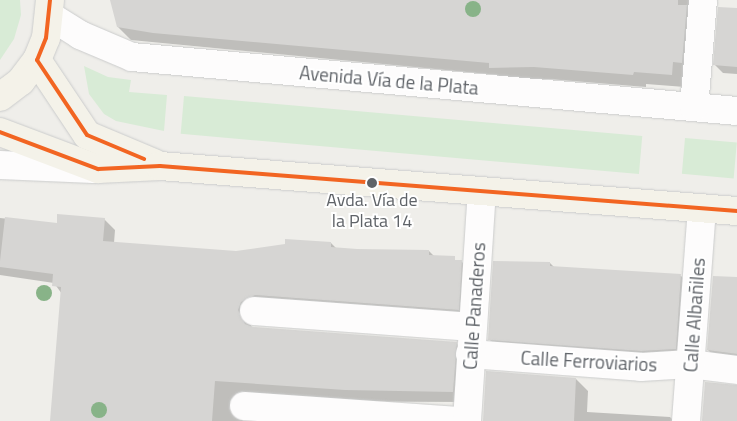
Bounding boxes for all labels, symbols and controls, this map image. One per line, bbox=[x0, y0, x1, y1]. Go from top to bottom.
street label: Avenida Vía de la Plata bbox=[298, 61, 480, 99]
marker: Avda. Vía de la Plata 14 bbox=[367, 178, 377, 188]
place label: Avda. Vía de la Plata 14 bbox=[326, 190, 418, 232]
street label: Calle Panaderos bbox=[458, 242, 490, 370]
street label: Calle Albañiles bbox=[679, 257, 709, 373]
street label: Calle Ferroviarios bbox=[520, 346, 658, 376]

